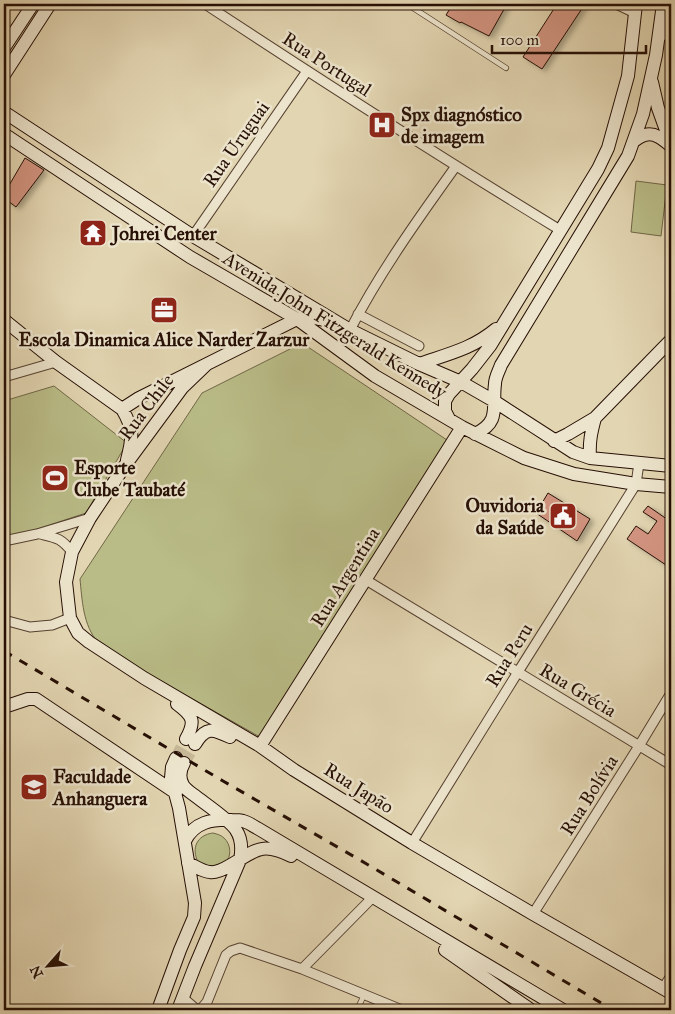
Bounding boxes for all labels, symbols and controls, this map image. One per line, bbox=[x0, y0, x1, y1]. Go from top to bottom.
scale bar bbox=[492, 22, 646, 54]
street label: Rua Portugal bbox=[278, 27, 377, 103]
text: 100 m bbox=[500, 31, 540, 49]
street label: Rua Uruguai bbox=[198, 97, 275, 192]
place label: Spx diagnóstico de imagem bbox=[401, 103, 522, 149]
hospital icon: Spx diagnóstico de imagem bbox=[367, 110, 397, 140]
temple icon: Johrei Center bbox=[78, 218, 108, 248]
place label: Johrei Center bbox=[109, 222, 217, 246]
street label: Avenida John Fitzgerald Kennedy bbox=[218, 246, 452, 405]
office icon: Escola Dinamica Alice Narder Zarzur bbox=[149, 295, 179, 325]
place label: Escola Dinamica Alice Narder Zarzur bbox=[19, 328, 310, 351]
street label: Rua Chile bbox=[114, 369, 178, 445]
place label: Esporte Clube Taubaté bbox=[74, 456, 186, 501]
sports icon: Esporte Clube Taubaté bbox=[40, 463, 70, 493]
place label: Ouvidoria da Saúde bbox=[466, 494, 545, 539]
public building icon: Ouvidoria da Saúde bbox=[548, 501, 578, 531]
street label: Rua Argentina bbox=[305, 522, 386, 631]
street label: Rua Peru bbox=[480, 619, 538, 691]
street label: Rua Grécia bbox=[535, 658, 621, 722]
street label: Rua Bolívia bbox=[555, 750, 623, 839]
street label: Rua Japão bbox=[319, 758, 398, 819]
place label: Faculdade Anhanguera bbox=[51, 765, 148, 811]
school or university icon: Faculdade Anhanguera bbox=[19, 772, 49, 802]
north arrow bbox=[22, 942, 72, 992]
text: N bbox=[27, 962, 47, 981]

